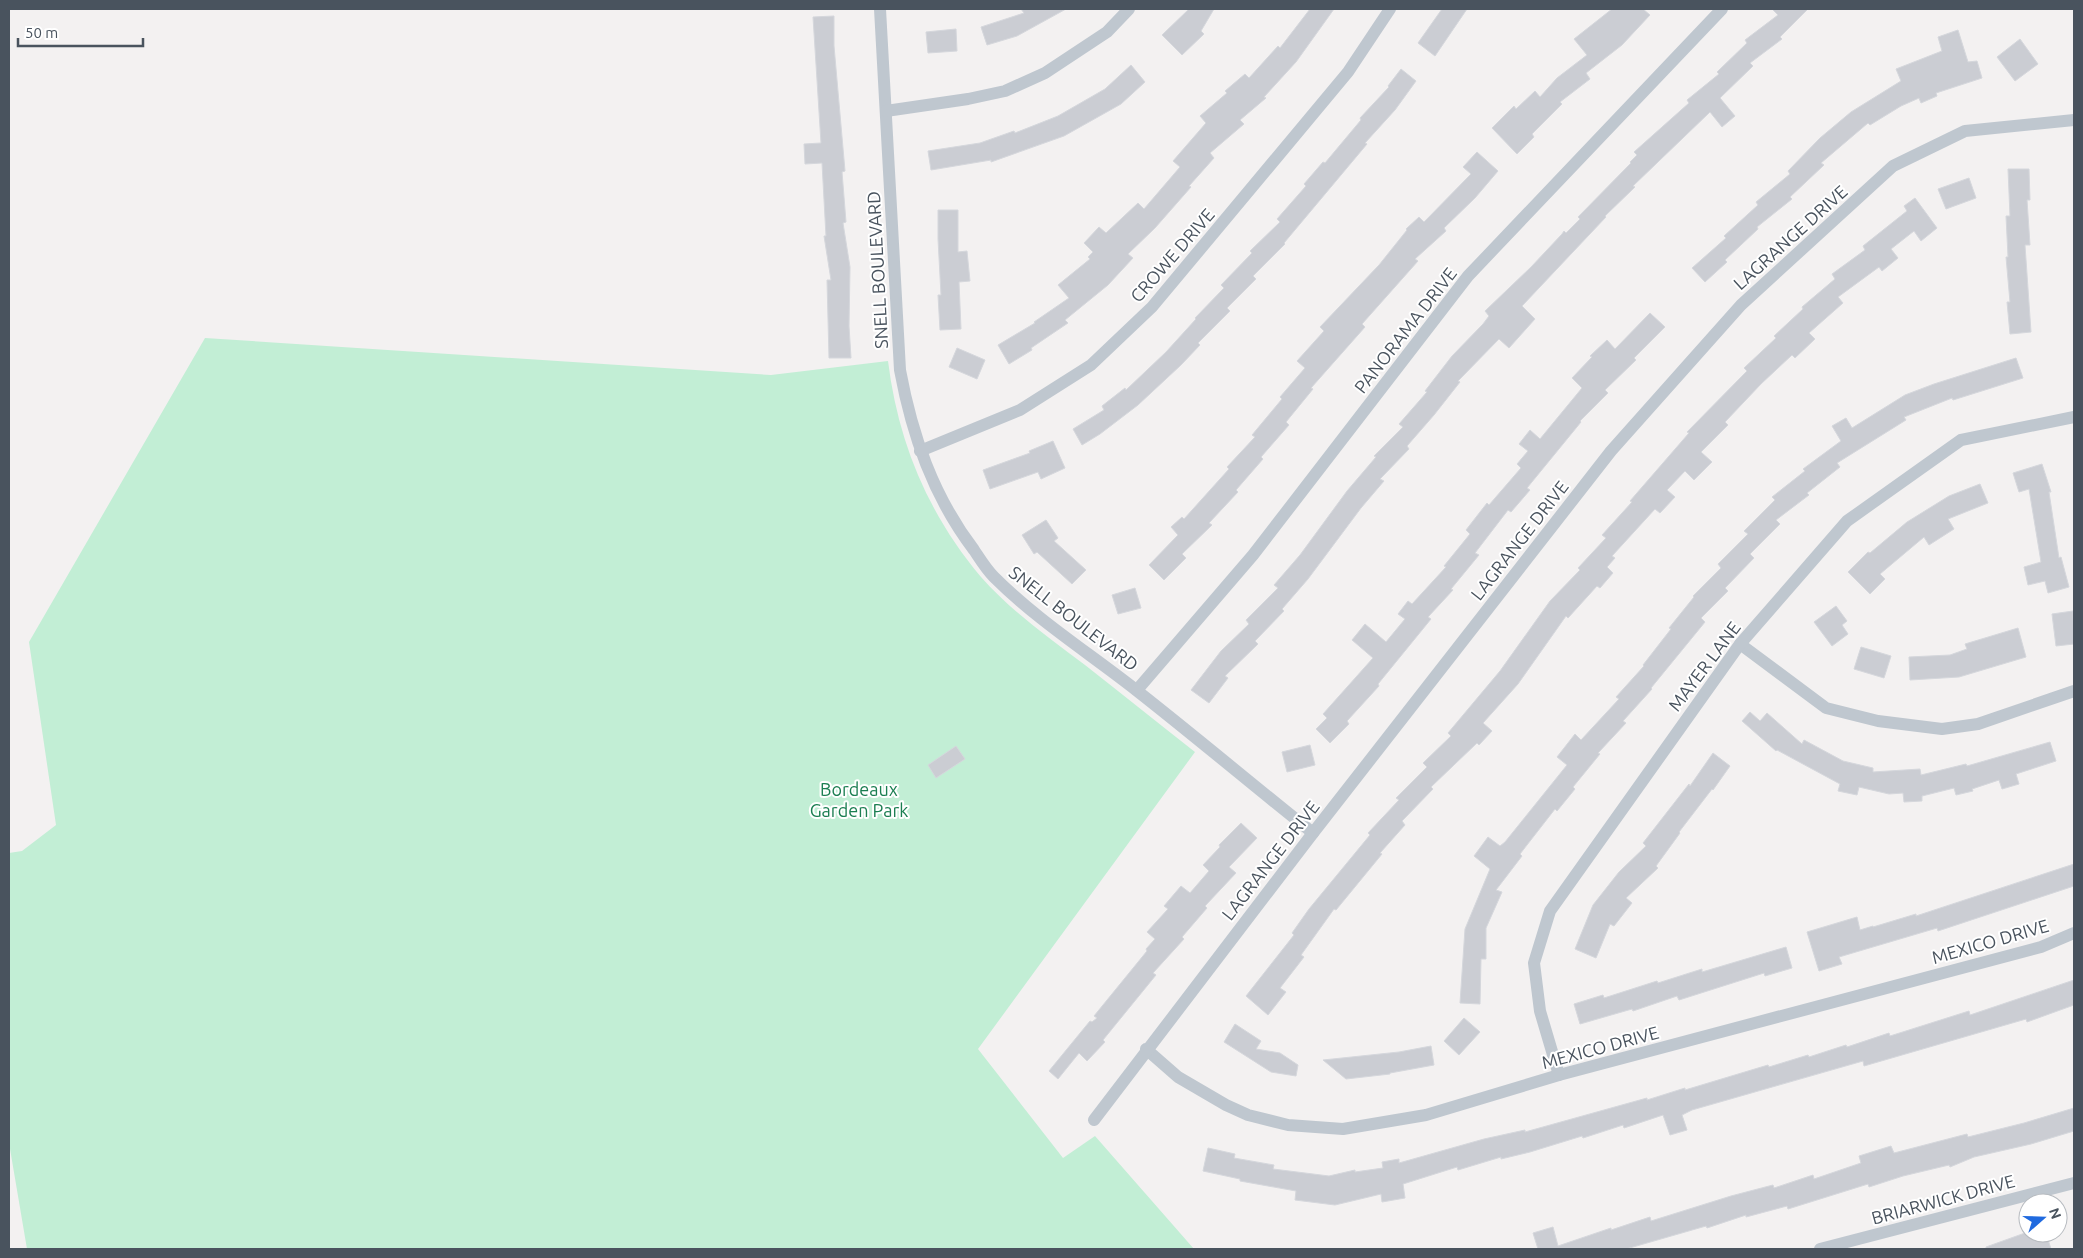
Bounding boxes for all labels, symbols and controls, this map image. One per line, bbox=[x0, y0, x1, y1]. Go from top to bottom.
scale bar bbox=[18, 15, 142, 47]
text: 50 m bbox=[25, 24, 58, 41]
street label: LAGRANGE DRIVE bbox=[1729, 181, 1851, 293]
street label: SNELL BOULEVARD bbox=[863, 191, 891, 349]
street label: CROWE DRIVE bbox=[1126, 204, 1218, 306]
street label: PANORAMA DRIVE bbox=[1350, 263, 1460, 397]
street label: LAGRANGE DRIVE bbox=[1466, 476, 1572, 604]
street label: SNELL BOULEVARD bbox=[1006, 562, 1142, 674]
street label: MAYER LANE bbox=[1664, 618, 1744, 714]
park label: Bordeaux Garden Park bbox=[810, 779, 908, 820]
street label: LAGRANGE DRIVE bbox=[1217, 796, 1323, 924]
street label: MEXICO DRIVE bbox=[1929, 915, 2051, 967]
street label: MEXICO DRIVE bbox=[1539, 1022, 1661, 1072]
street label: BRIARWICK DRIVE bbox=[1869, 1170, 2017, 1228]
north arrow bbox=[2018, 1193, 2068, 1243]
text: N bbox=[2046, 1206, 2065, 1221]

